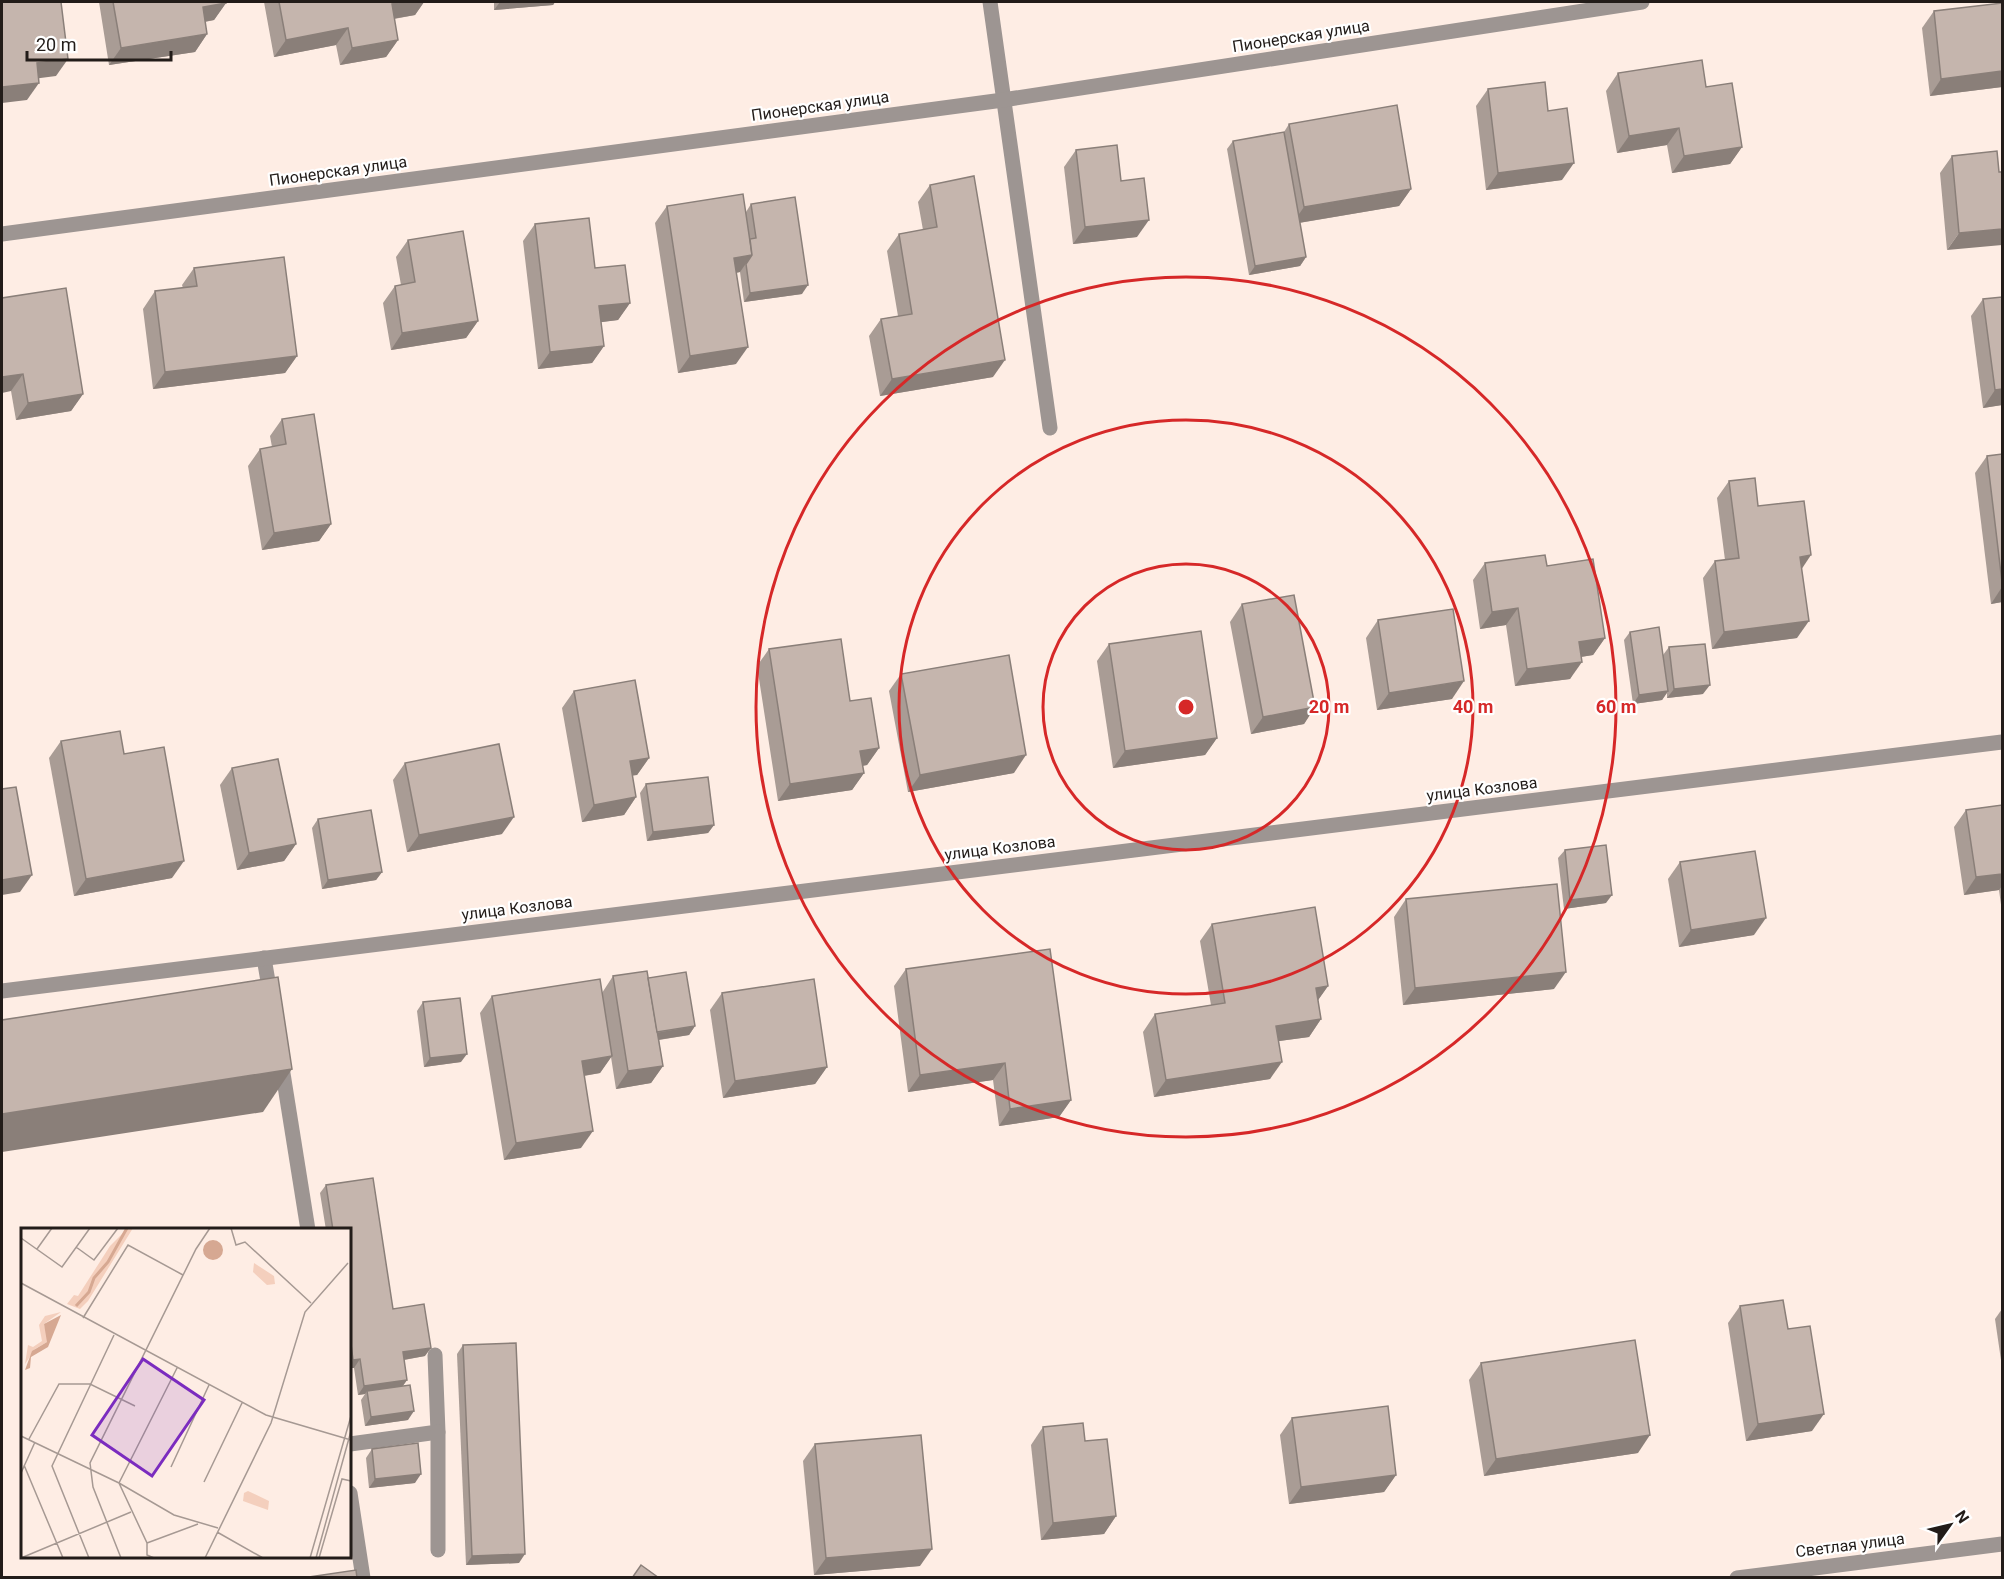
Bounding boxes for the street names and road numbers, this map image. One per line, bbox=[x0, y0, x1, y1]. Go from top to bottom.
street label: Пионерская улица bbox=[1231, 16, 1371, 56]
street label: Пионерская улица bbox=[750, 87, 890, 125]
street label: Пионерская улица bbox=[268, 152, 408, 190]
street label: улица Козлова bbox=[1426, 773, 1538, 805]
street label: улица Козлова bbox=[944, 832, 1056, 864]
street label: улица Козлова bbox=[461, 892, 573, 924]
street label: Светлая улица bbox=[1794, 1529, 1906, 1561]

